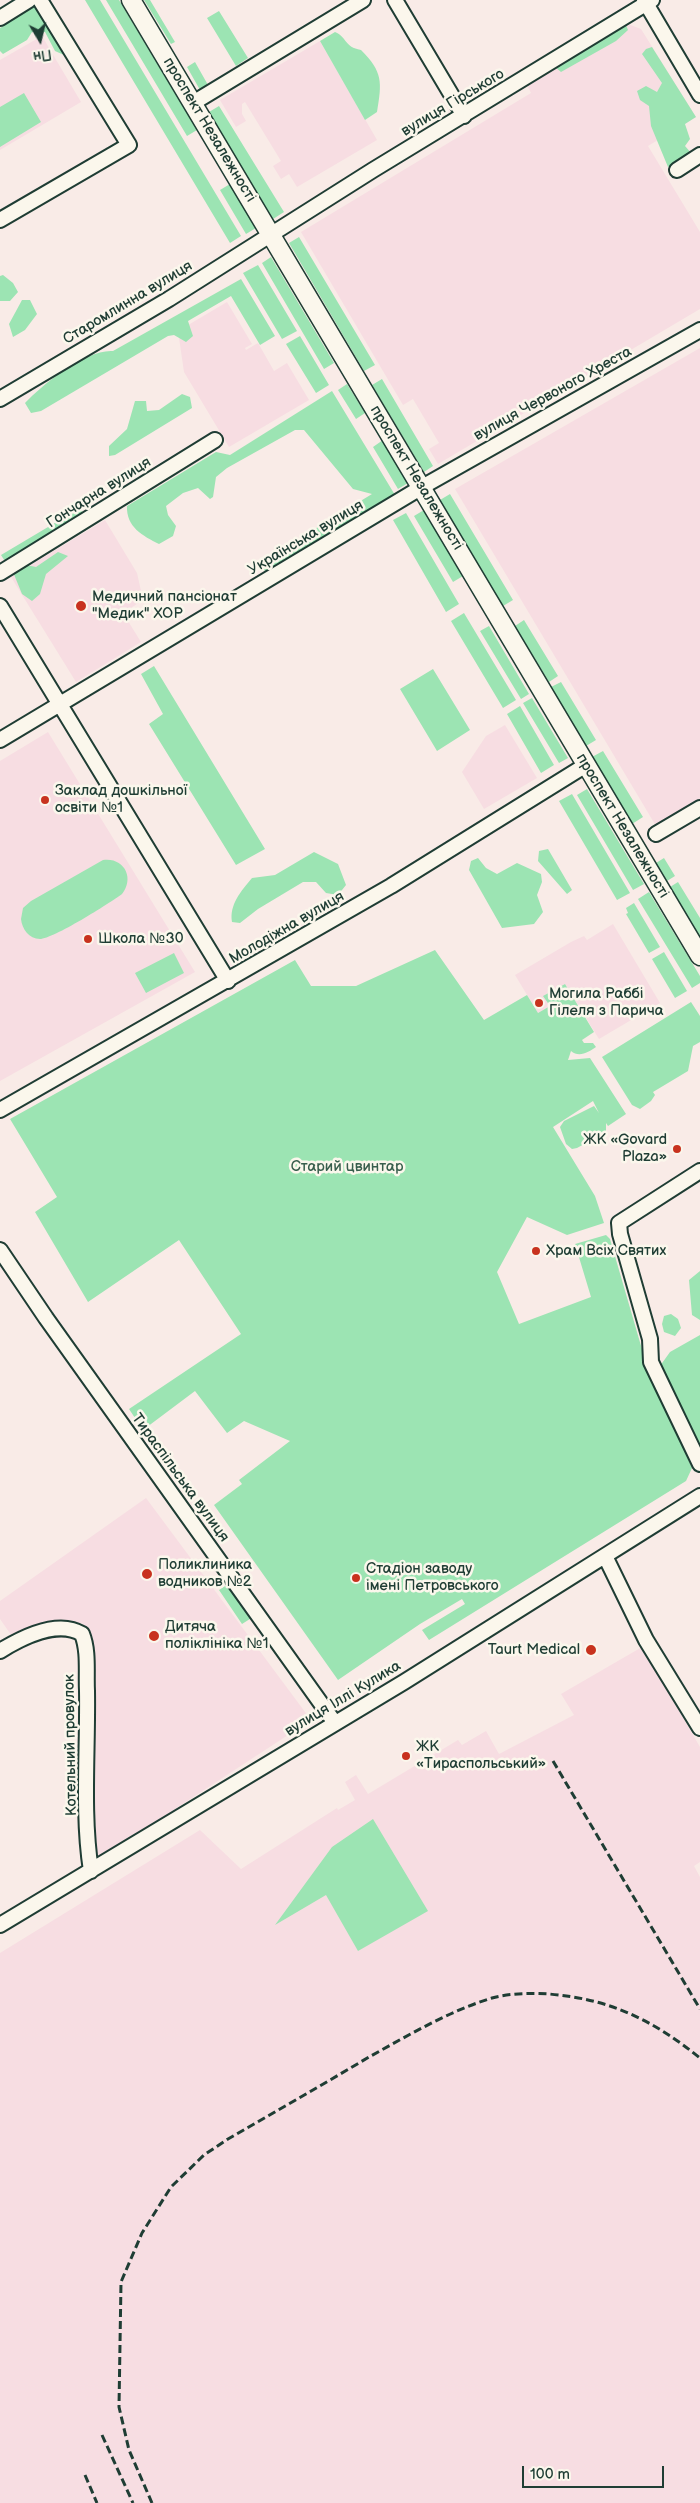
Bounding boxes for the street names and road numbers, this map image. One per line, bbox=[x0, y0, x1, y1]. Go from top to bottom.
street label: проспект Незалежності bbox=[159, 54, 259, 206]
street label: вулиця Гірського bbox=[398, 65, 508, 141]
street label: Старомлинна вулиця bbox=[60, 257, 196, 349]
street label: вулиця Червоного Хреста bbox=[471, 343, 635, 445]
street label: проспект Незалежності bbox=[366, 402, 466, 554]
street label: Гончарна вулиця bbox=[43, 454, 155, 532]
street label: Українська вулиця bbox=[245, 496, 367, 580]
street label: проспект Незалежності bbox=[572, 750, 672, 902]
street label: Молодіжна вулиця bbox=[226, 888, 348, 968]
street label: Тираспільська вулиця bbox=[127, 1410, 233, 1546]
street label: вулиця Іллі Кулика bbox=[282, 1657, 404, 1741]
street label: Котельний провулок bbox=[61, 1674, 81, 1816]

